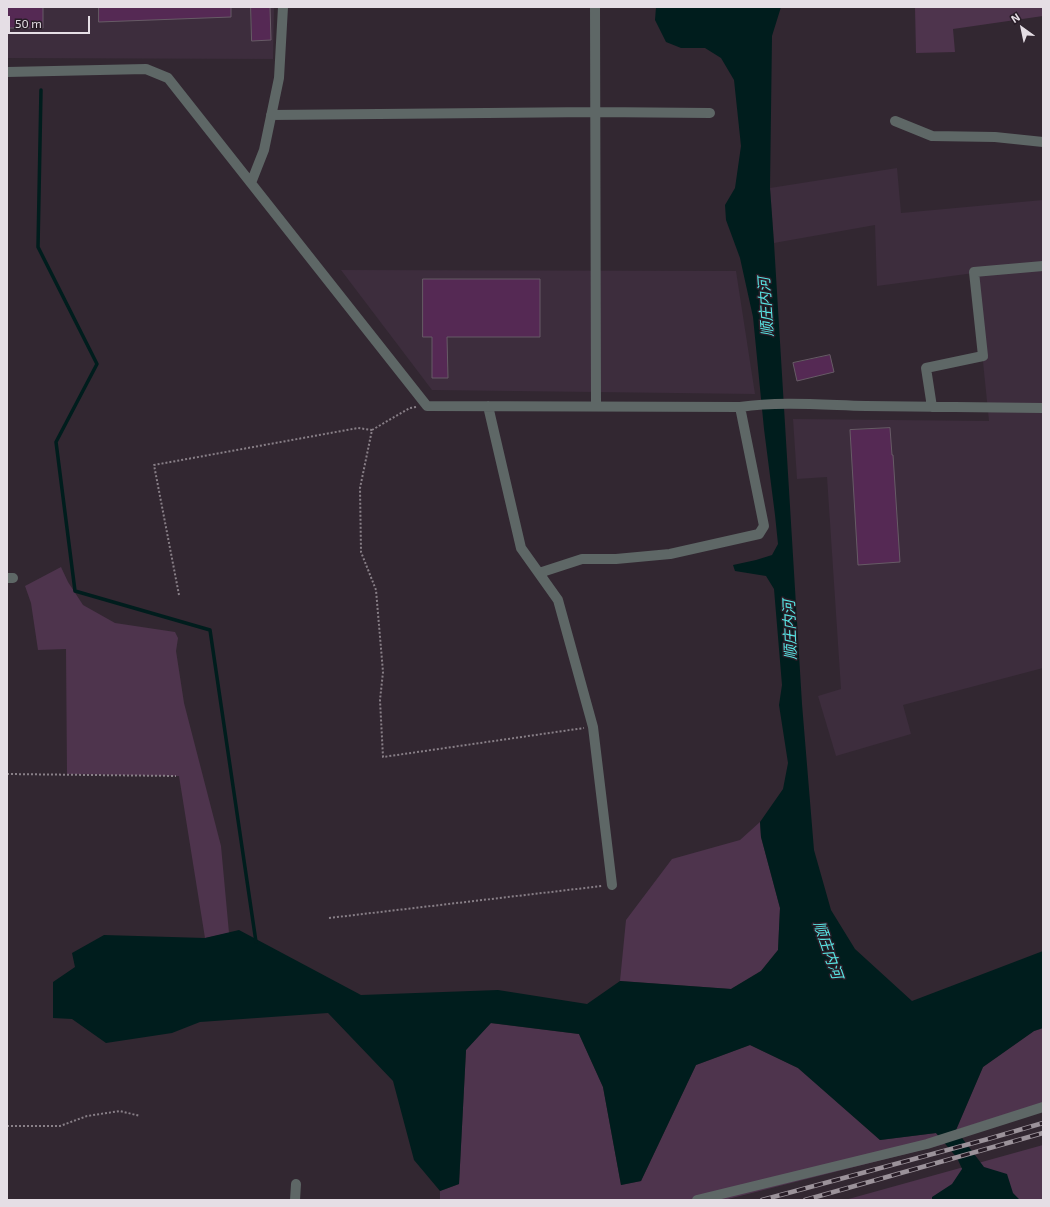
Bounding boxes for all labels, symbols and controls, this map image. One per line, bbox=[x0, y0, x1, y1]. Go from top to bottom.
scale bar bbox=[10, 8, 92, 34]
north arrow bbox=[1002, 8, 1042, 48]
text: N bbox=[1008, 10, 1022, 25]
text: 50 m bbox=[15, 16, 42, 30]
water label: 顺庄内河 bbox=[755, 276, 777, 338]
water label: 顺庄内河 bbox=[780, 600, 800, 660]
water label: 顺庄内河 bbox=[810, 919, 846, 981]

